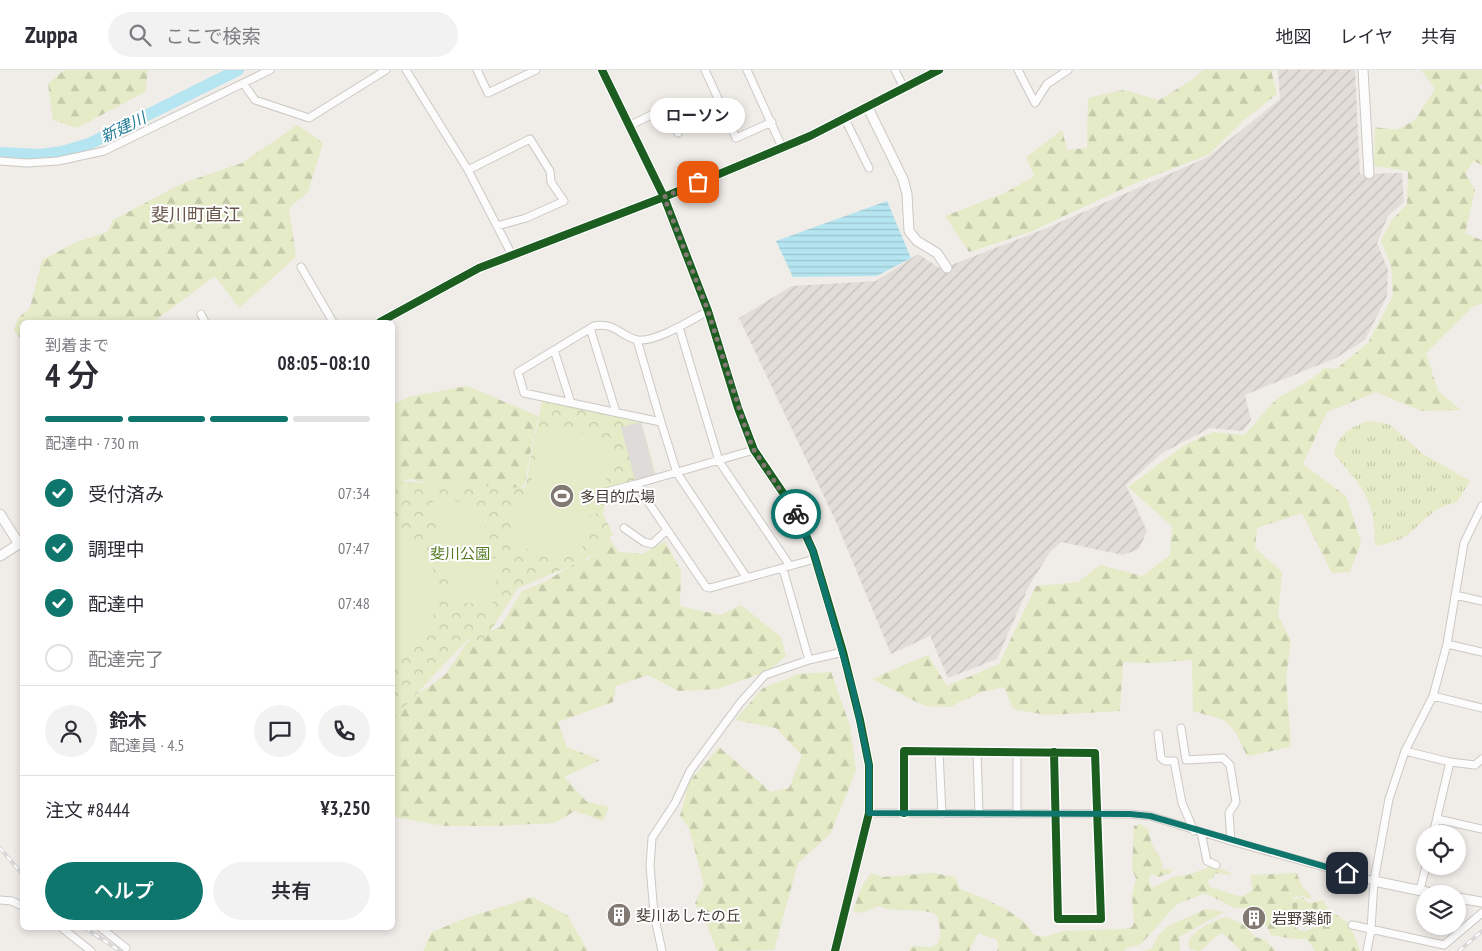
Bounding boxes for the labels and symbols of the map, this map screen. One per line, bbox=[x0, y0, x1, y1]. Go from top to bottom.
callout: ローソン bbox=[650, 97, 746, 132]
water label: 新建川 bbox=[97, 107, 151, 147]
pin bbox=[677, 161, 719, 203]
district label: 斐川町直江 bbox=[151, 203, 241, 226]
sports icon: 多目的広場 bbox=[549, 483, 575, 509]
place label: 多目的広場 bbox=[580, 487, 655, 506]
courier bbox=[771, 489, 821, 539]
park label: 斐川公園 bbox=[430, 544, 490, 563]
pin bbox=[1326, 852, 1368, 894]
building icon: 斐川あしたの丘 bbox=[606, 902, 632, 928]
building icon: 岩野薬師 bbox=[1241, 905, 1267, 931]
place label: 斐川あしたの丘 bbox=[636, 906, 741, 925]
place label: 岩野薬師 bbox=[1272, 909, 1332, 928]

